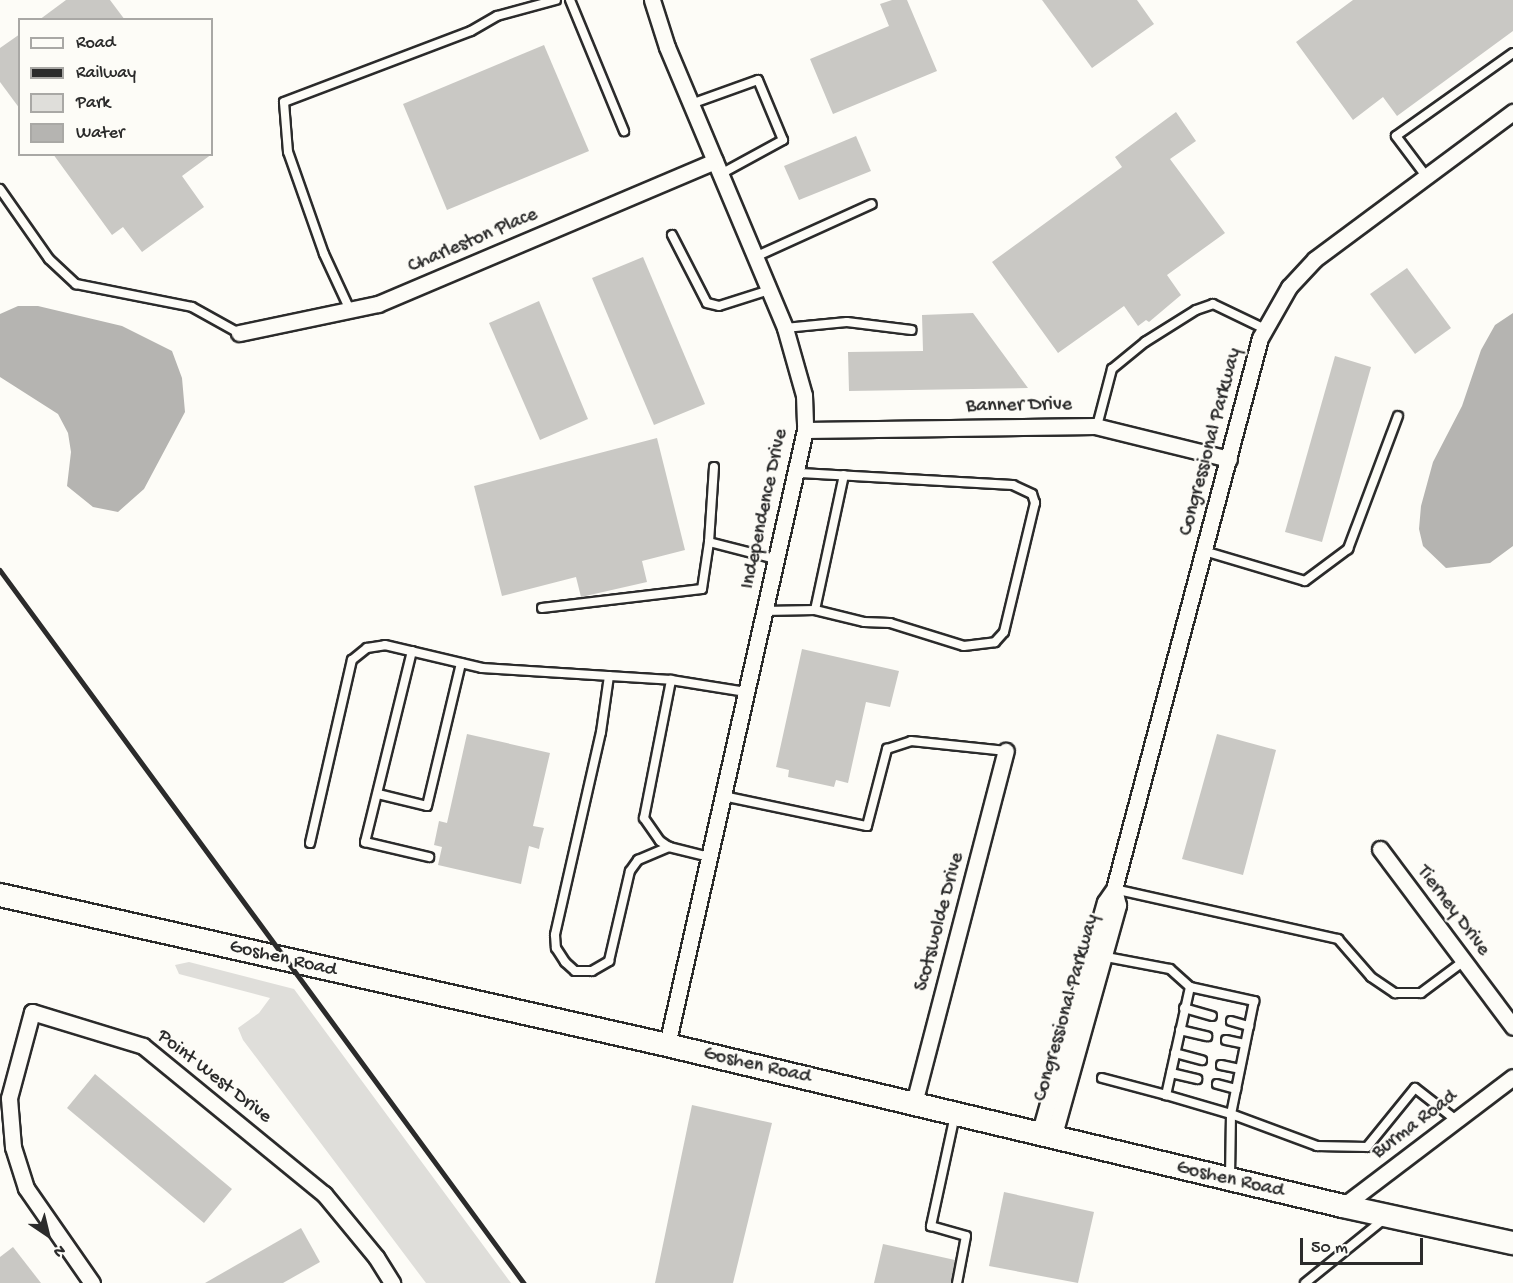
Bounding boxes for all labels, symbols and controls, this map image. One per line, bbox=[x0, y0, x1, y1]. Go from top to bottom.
legend bbox=[18, 18, 213, 156]
text: Road bbox=[76, 33, 115, 54]
text: Railway bbox=[76, 63, 136, 84]
text: Park bbox=[76, 93, 110, 114]
text: Water bbox=[76, 123, 124, 144]
street label: Charleston Place bbox=[405, 203, 541, 279]
street label: Congressional Parkway bbox=[1174, 346, 1248, 538]
street label: Banner Drive bbox=[966, 393, 1072, 419]
street label: Independence Drive bbox=[736, 427, 794, 591]
street label: Scotswolde Drive bbox=[910, 850, 970, 994]
street label: Tierney Drive bbox=[1411, 861, 1495, 961]
street label: Congressional Parkway bbox=[1029, 912, 1105, 1104]
street label: Goshen Road bbox=[227, 935, 339, 983]
street label: Point West Drive bbox=[152, 1025, 276, 1129]
street label: Goshen Road bbox=[701, 1042, 813, 1090]
street label: Burma Road bbox=[1368, 1085, 1462, 1165]
street label: Goshen Road bbox=[1174, 1156, 1286, 1204]
north arrow bbox=[18, 1205, 78, 1265]
scale bar bbox=[1303, 1226, 1426, 1264]
text: 50 m bbox=[1311, 1238, 1348, 1259]
text: N bbox=[49, 1239, 68, 1261]

